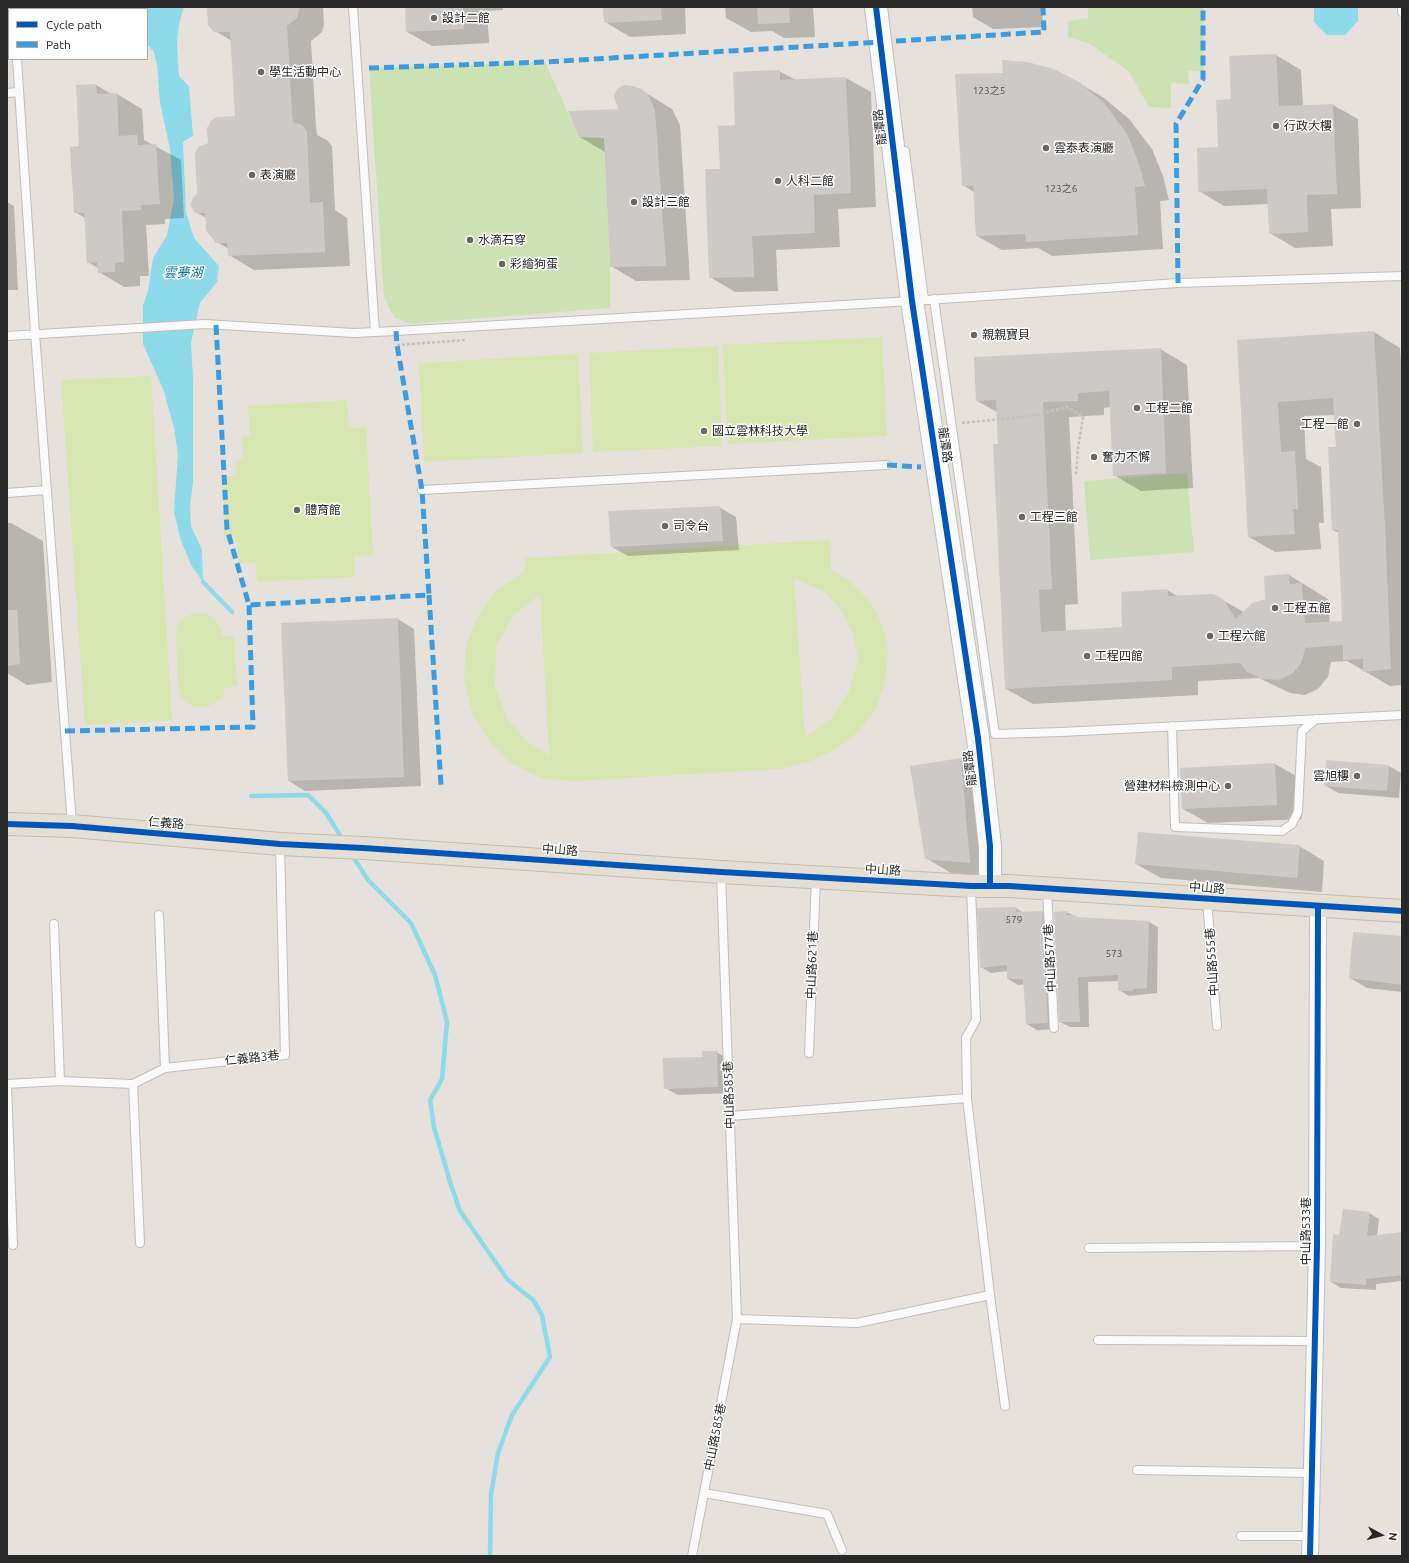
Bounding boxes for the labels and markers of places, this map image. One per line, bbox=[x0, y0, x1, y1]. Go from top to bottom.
place label: 設計二館 bbox=[442, 11, 490, 25]
marker: 設計二館 bbox=[429, 13, 439, 23]
place label: 學生活動中心 bbox=[269, 65, 341, 79]
marker: 學生活動中心 bbox=[256, 67, 266, 77]
place label: 行政大樓 bbox=[1284, 119, 1332, 133]
marker: 行政大樓 bbox=[1271, 121, 1281, 131]
place label: 雲泰表演廳 bbox=[1054, 141, 1114, 155]
marker: 雲泰表演廳 bbox=[1041, 143, 1051, 153]
place label: 表演廳 bbox=[260, 168, 296, 182]
marker: 表演廳 bbox=[247, 170, 257, 180]
place label: 人科二館 bbox=[786, 174, 834, 188]
marker: 人科二館 bbox=[773, 176, 783, 186]
place label: 設計三館 bbox=[642, 195, 690, 209]
marker: 設計三館 bbox=[629, 197, 639, 207]
place label: 水滴石穿 bbox=[478, 233, 526, 247]
marker: 水滴石穿 bbox=[465, 235, 475, 245]
place label: 彩繪狗蛋 bbox=[510, 257, 558, 271]
marker: 彩繪狗蛋 bbox=[497, 259, 507, 269]
place label: 親親寶貝 bbox=[982, 328, 1030, 342]
marker: 親親寶貝 bbox=[969, 330, 979, 340]
place label: 工程二館 bbox=[1145, 401, 1193, 415]
marker: 工程二館 bbox=[1132, 403, 1142, 413]
place label: 工程一館 bbox=[1301, 417, 1349, 431]
marker: 工程一館 bbox=[1352, 419, 1362, 429]
place label: 國立雲林科技大學 bbox=[712, 424, 808, 438]
marker: 國立雲林科技大學 bbox=[699, 426, 709, 436]
place label: 奮力不懈 bbox=[1102, 450, 1150, 464]
marker: 奮力不懈 bbox=[1089, 452, 1099, 462]
place label: 體育館 bbox=[305, 503, 341, 517]
marker: 體育館 bbox=[292, 505, 302, 515]
place label: 工程三館 bbox=[1030, 510, 1078, 524]
marker: 工程三館 bbox=[1017, 512, 1027, 522]
place label: 司令台 bbox=[673, 519, 709, 533]
marker: 司令台 bbox=[660, 521, 670, 531]
place label: 工程五館 bbox=[1283, 601, 1331, 615]
marker: 工程五館 bbox=[1270, 603, 1280, 613]
place label: 工程六館 bbox=[1218, 629, 1266, 643]
marker: 工程六館 bbox=[1205, 631, 1215, 641]
place label: 工程四館 bbox=[1095, 649, 1143, 663]
marker: 工程四館 bbox=[1082, 651, 1092, 661]
place label: 雲旭樓 bbox=[1313, 769, 1349, 783]
marker: 雲旭樓 bbox=[1352, 771, 1362, 781]
place label: 營建材料檢測中心 bbox=[1124, 779, 1220, 793]
marker: 營建材料檢測中心 bbox=[1223, 781, 1233, 791]

